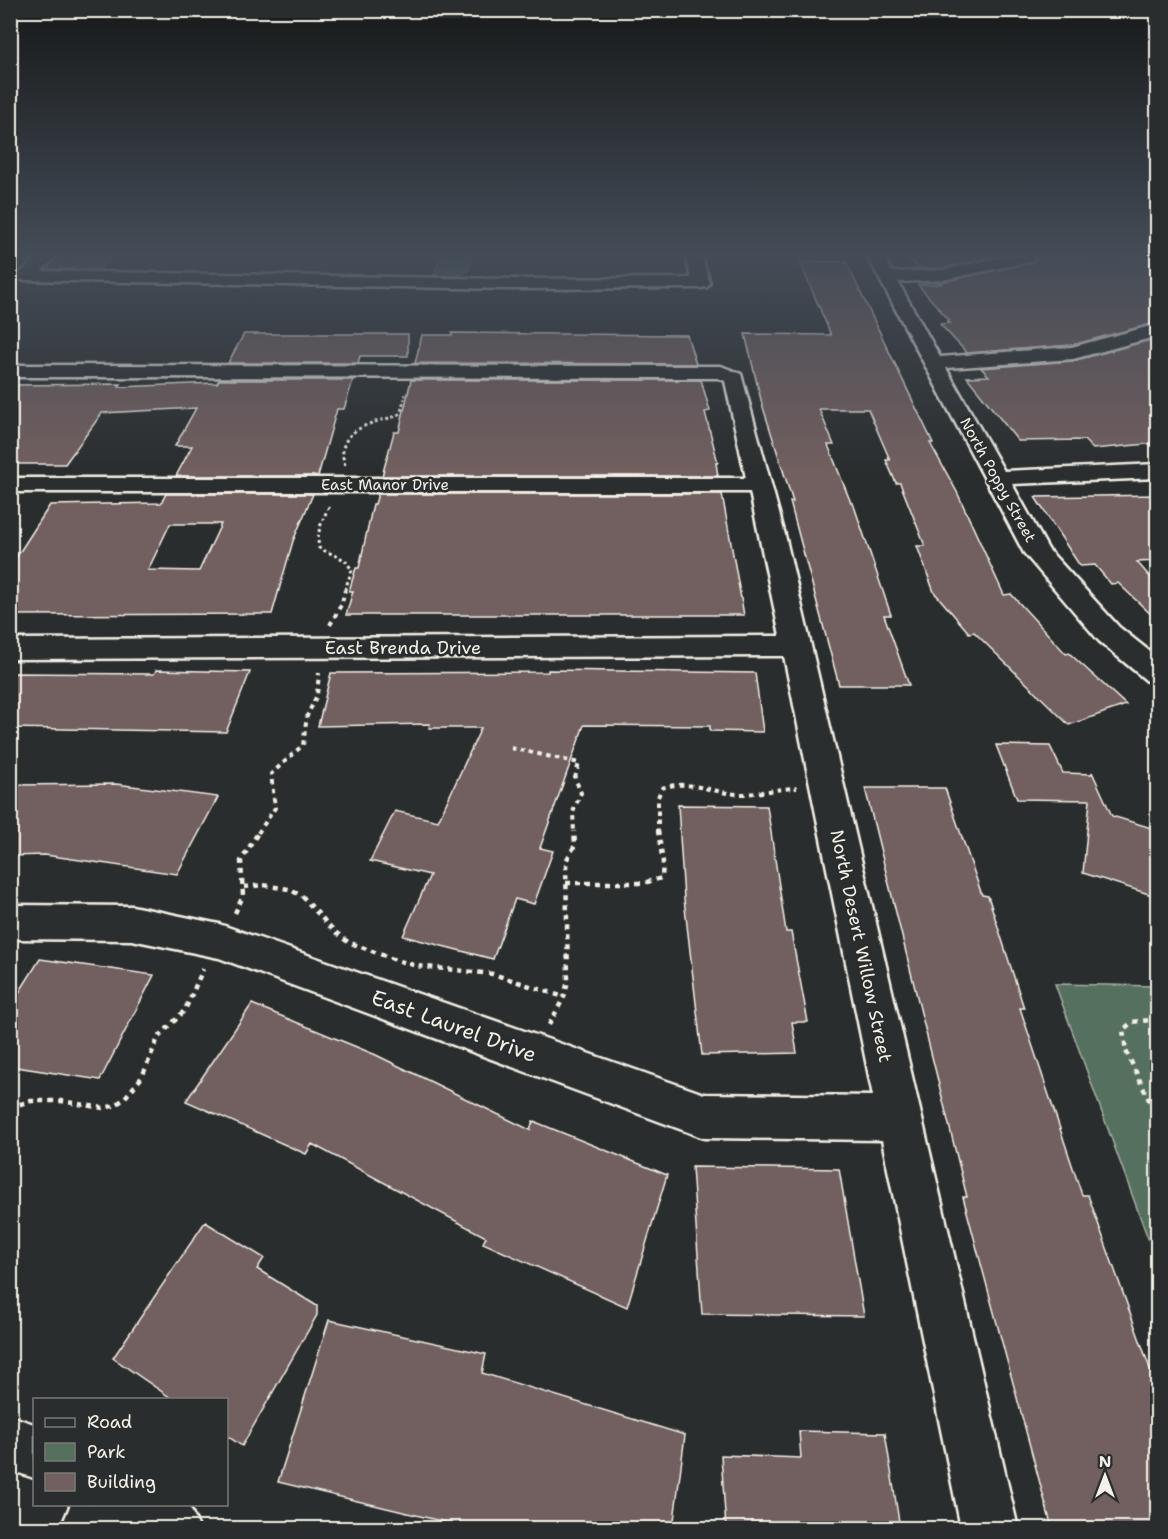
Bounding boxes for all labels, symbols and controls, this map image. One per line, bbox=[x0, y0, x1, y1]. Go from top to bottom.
street label: North Poppy Street bbox=[955, 414, 1041, 546]
street label: East Manor Drive bbox=[321, 475, 449, 495]
street label: East Brenda Drive bbox=[325, 636, 481, 660]
street label: North Desert Willow Street bbox=[825, 827, 897, 1065]
street label: East Laurel Drive bbox=[368, 983, 540, 1069]
legend bbox=[33, 1398, 228, 1506]
text: Road bbox=[87, 1410, 132, 1434]
text: Park bbox=[87, 1440, 126, 1464]
north arrow bbox=[1075, 1446, 1135, 1506]
text: N bbox=[1099, 1451, 1111, 1472]
text: Building bbox=[87, 1470, 156, 1494]

